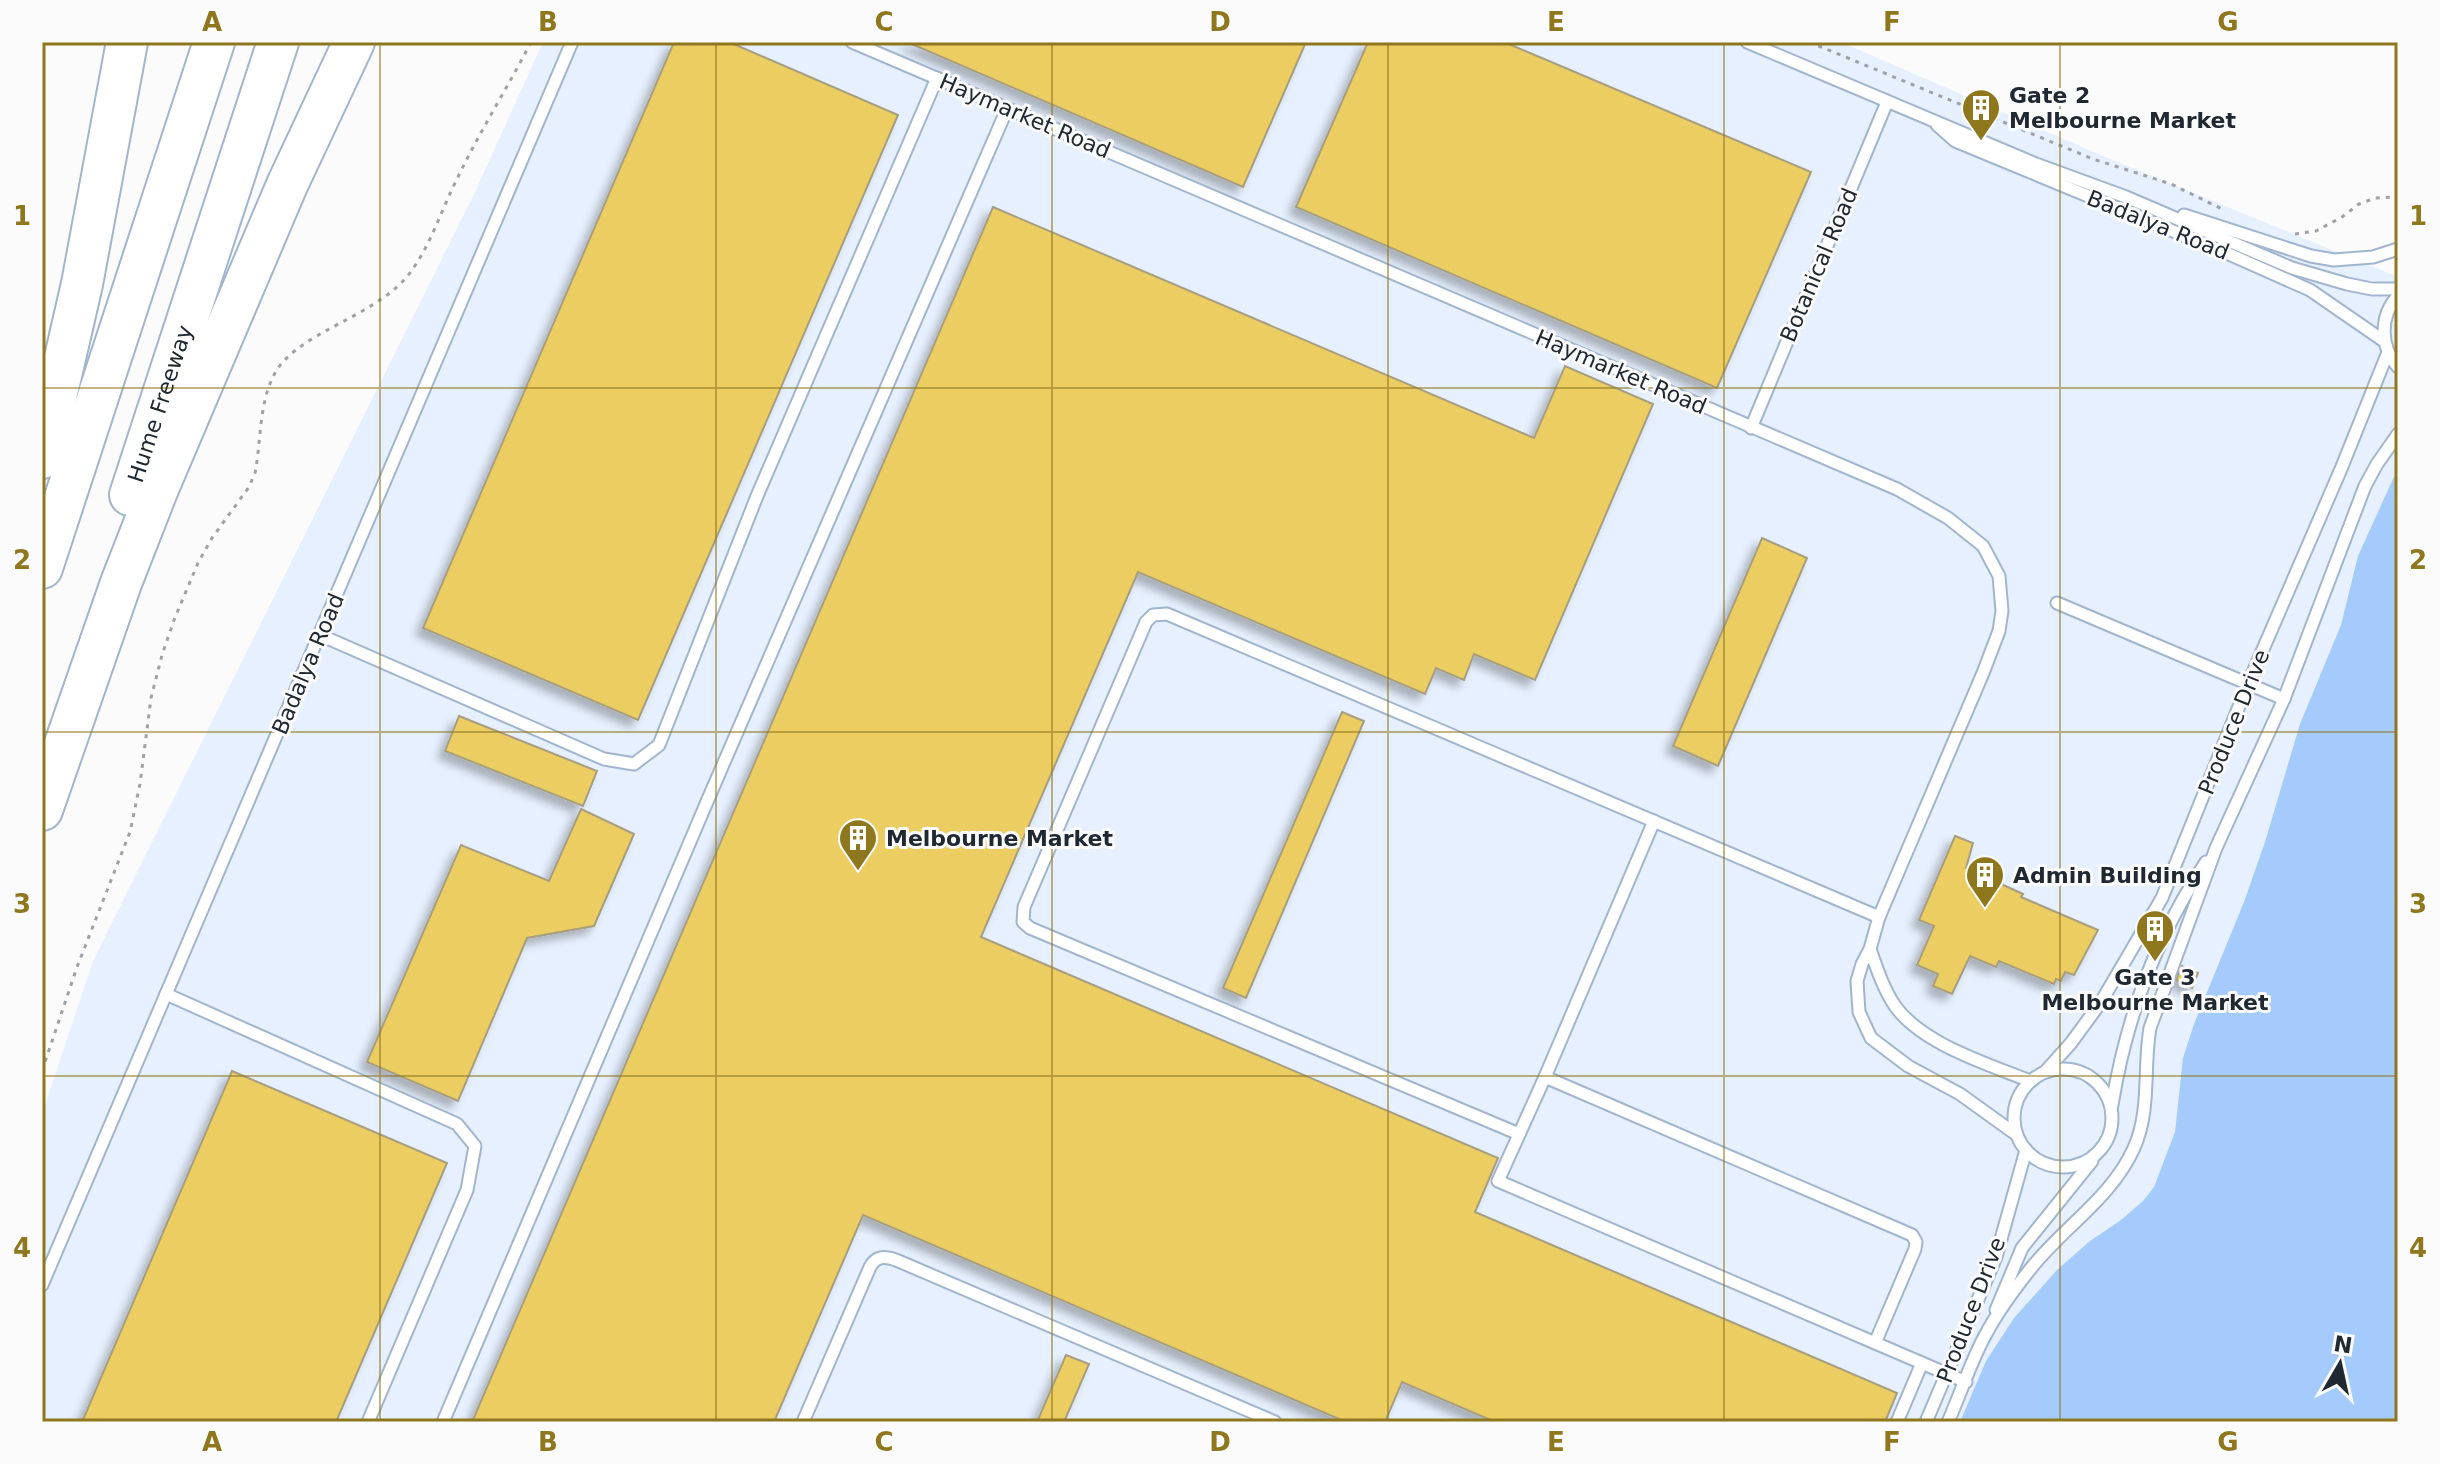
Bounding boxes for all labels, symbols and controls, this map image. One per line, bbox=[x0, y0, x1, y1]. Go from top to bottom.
text: A bbox=[202, 7, 222, 37]
text: B bbox=[538, 7, 558, 37]
text: C bbox=[874, 7, 894, 37]
text: D bbox=[1209, 7, 1231, 37]
text: E bbox=[1547, 7, 1565, 37]
text: F bbox=[1883, 7, 1901, 37]
text: G bbox=[2217, 7, 2239, 37]
street label: Haymarket Road bbox=[936, 69, 1114, 163]
place label: Gate 2 Melbourne Market bbox=[2009, 83, 2237, 133]
building icon: Gate 2 Melbourne Market bbox=[1960, 87, 2002, 142]
street label: Botanical Road bbox=[1775, 184, 1863, 346]
street label: Badalya Road bbox=[2083, 185, 2233, 265]
text: 1 bbox=[13, 201, 31, 231]
text: 1 bbox=[2409, 201, 2427, 231]
street label: Hume Freeway bbox=[123, 322, 197, 485]
street label: Haymarket Road bbox=[1532, 325, 1710, 419]
text: 2 bbox=[13, 545, 31, 575]
text: 2 bbox=[2409, 545, 2427, 575]
street label: Badalya Road bbox=[267, 590, 349, 738]
street label: Produce Drive bbox=[2194, 646, 2274, 798]
building icon: Melbourne Market bbox=[837, 817, 879, 872]
place label: Melbourne Market bbox=[886, 826, 1114, 851]
building icon: Admin Building bbox=[1964, 854, 2006, 909]
place label: Admin Building bbox=[2013, 863, 2202, 888]
text: 3 bbox=[13, 889, 31, 919]
text: 3 bbox=[2409, 889, 2427, 919]
building icon: Gate 3 Melbourne Market bbox=[2134, 908, 2176, 963]
place label: Gate 3 Melbourne Market bbox=[2041, 965, 2269, 1015]
text: 4 bbox=[13, 1233, 31, 1263]
text: 4 bbox=[2409, 1233, 2427, 1263]
street label: Produce Drive bbox=[1932, 1234, 2010, 1386]
north arrow bbox=[2300, 1324, 2380, 1404]
text: N bbox=[2332, 1331, 2354, 1359]
text: A bbox=[202, 1427, 222, 1457]
text: B bbox=[538, 1427, 558, 1457]
text: C bbox=[874, 1427, 894, 1457]
text: D bbox=[1209, 1427, 1231, 1457]
text: E bbox=[1547, 1427, 1565, 1457]
text: F bbox=[1883, 1427, 1901, 1457]
text: G bbox=[2217, 1427, 2239, 1457]

